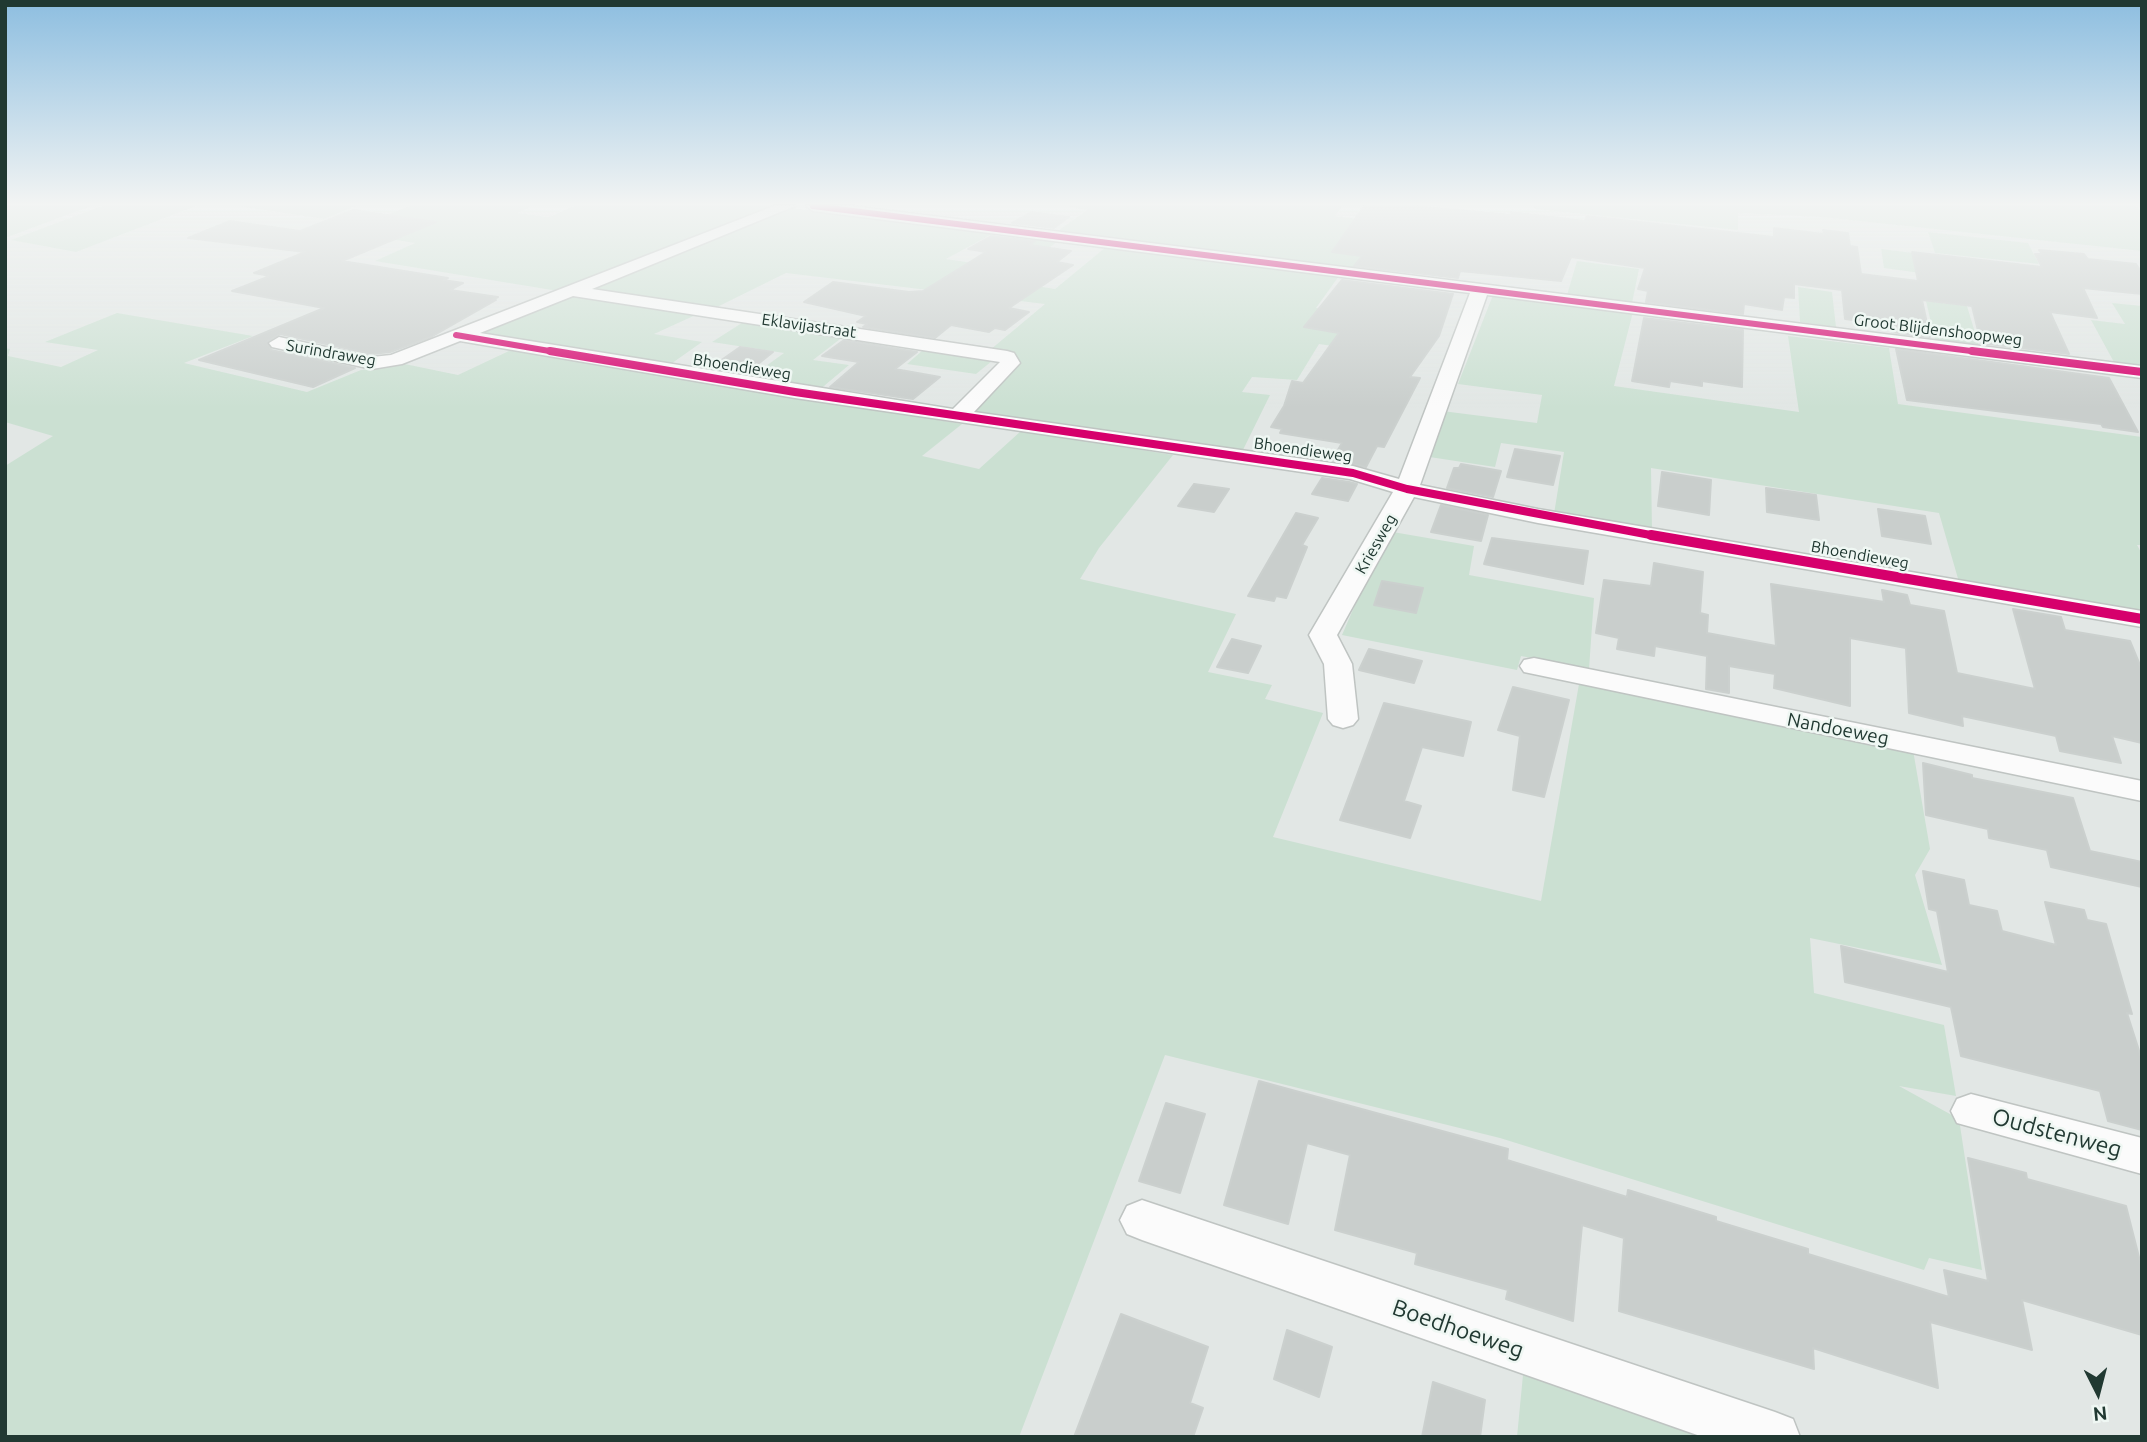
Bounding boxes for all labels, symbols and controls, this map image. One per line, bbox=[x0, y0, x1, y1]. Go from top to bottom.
street label: Eklavijastraat bbox=[760, 310, 858, 342]
street label: Groot Blijdenshoopweg bbox=[1853, 310, 2023, 350]
street label: Surindraweg bbox=[285, 336, 377, 370]
street label: Bhoendieweg bbox=[692, 350, 792, 384]
street label: Bhoendieweg bbox=[1253, 434, 1353, 466]
street label: Kriesweg bbox=[1351, 511, 1401, 577]
street label: Bhoendieweg bbox=[1810, 537, 1910, 573]
street label: Nandoeweg bbox=[1785, 708, 1891, 750]
street label: Oudstenweg bbox=[1989, 1102, 2125, 1164]
street label: Boedhoeweg bbox=[1389, 1294, 1527, 1364]
north arrow bbox=[2063, 1358, 2133, 1428]
text: N bbox=[2092, 1402, 2108, 1426]

